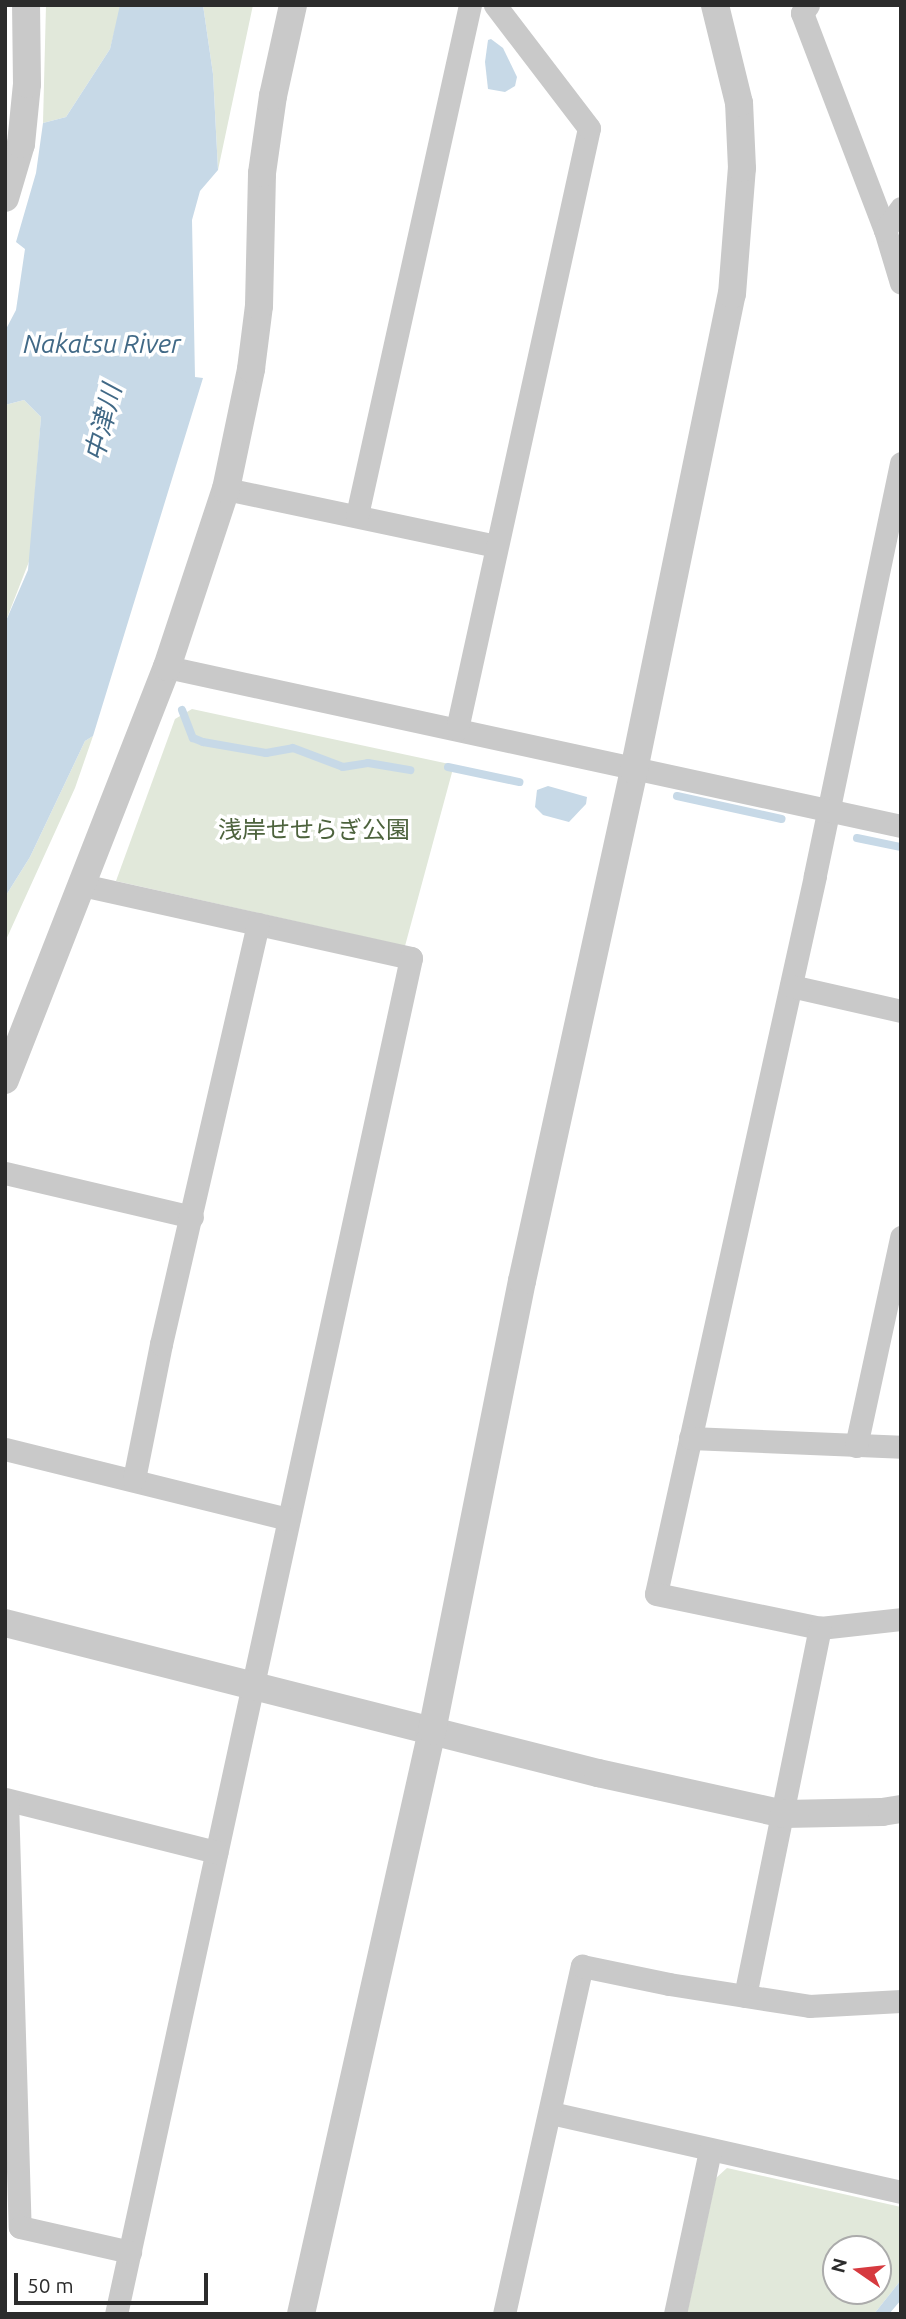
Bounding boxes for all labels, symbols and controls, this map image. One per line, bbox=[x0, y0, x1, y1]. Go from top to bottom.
water label: Nakatsu River bbox=[23, 328, 181, 360]
water label: 中津川 bbox=[78, 381, 128, 465]
park label: 浅岸せせらぎ公園 bbox=[218, 816, 410, 844]
north arrow bbox=[822, 2235, 892, 2305]
text: N bbox=[826, 2256, 851, 2275]
scale bar bbox=[18, 2260, 212, 2304]
text: 50 m bbox=[27, 2273, 74, 2297]

